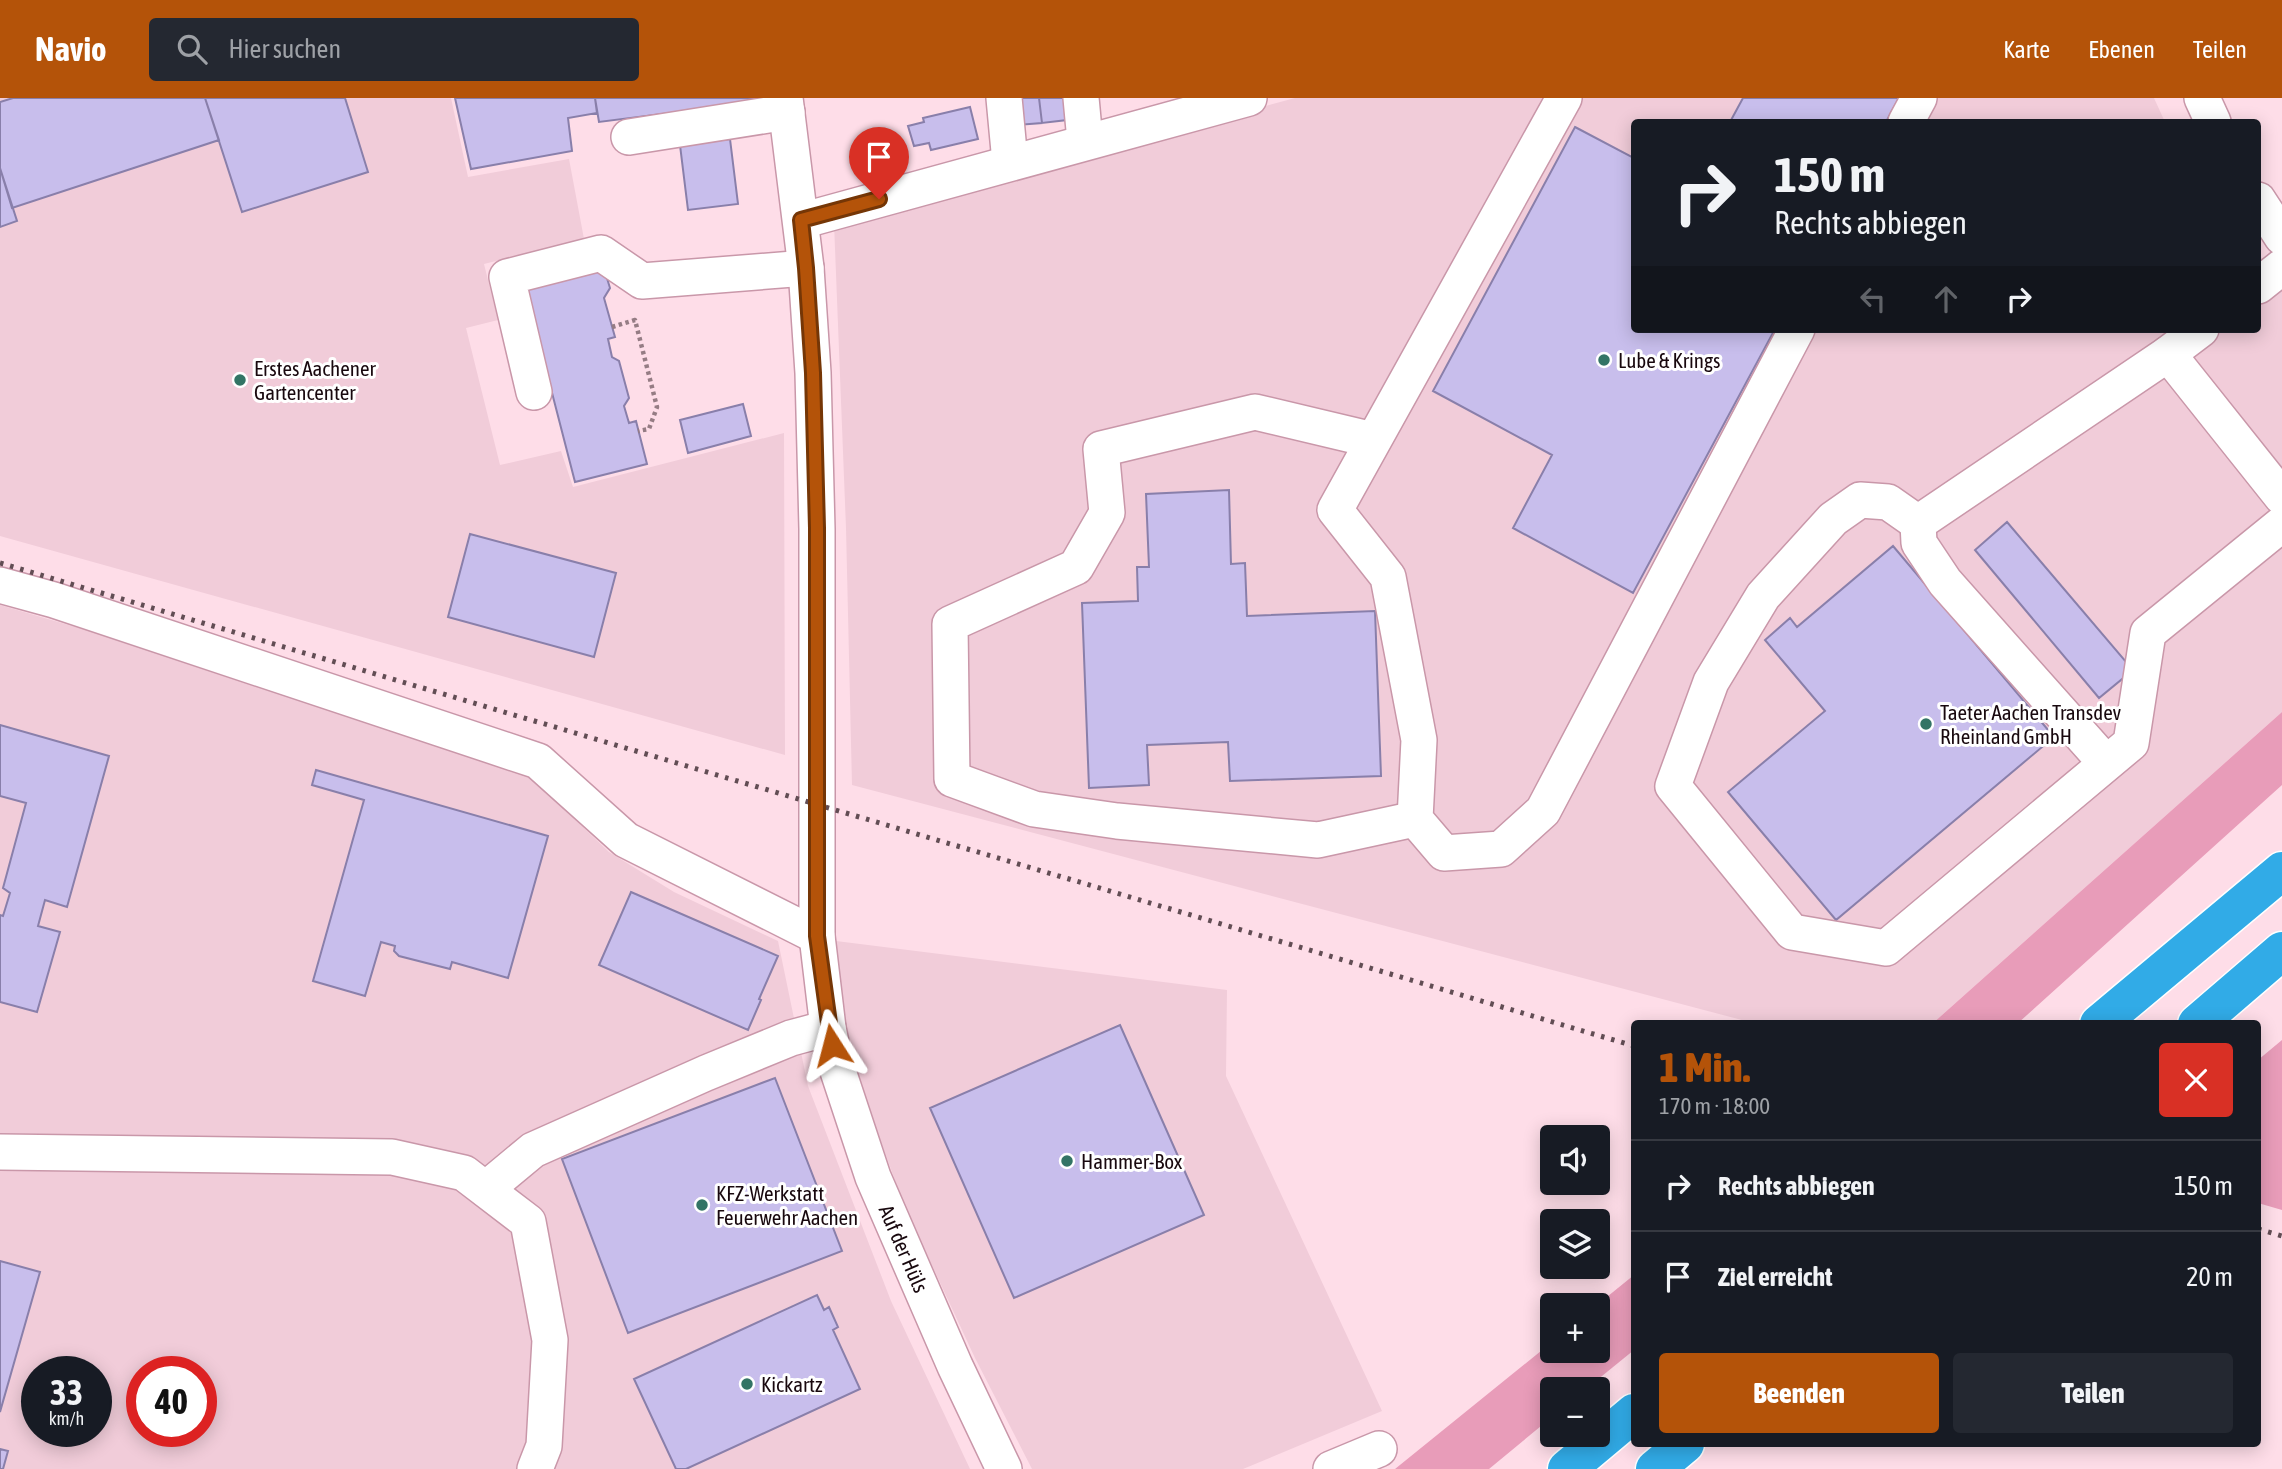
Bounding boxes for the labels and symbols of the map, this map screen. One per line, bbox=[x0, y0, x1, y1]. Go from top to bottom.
pin bbox=[849, 127, 909, 199]
place label: Lube & Krings bbox=[1618, 348, 1720, 372]
marker: Lube & Krings bbox=[1596, 352, 1612, 368]
place label: Erstes Aachener Gartencenter bbox=[254, 356, 376, 404]
marker: Erstes Aachener Gartencenter bbox=[232, 372, 248, 388]
place label: Taeter Aachen Transdev Rheinland GmbH bbox=[1940, 700, 2121, 748]
marker: Taeter Aachen Transdev Rheinland GmbH bbox=[1918, 716, 1934, 732]
position arrow bbox=[795, 1008, 869, 1082]
place label: Hammer-Box bbox=[1081, 1149, 1183, 1173]
marker: Hammer-Box bbox=[1059, 1153, 1075, 1169]
place label: KFZ-Werkstatt Feuerwehr Aachen bbox=[716, 1181, 858, 1229]
marker: KFZ-Werkstatt Feuerwehr Aachen bbox=[694, 1197, 710, 1213]
street label: Auf der Hüls bbox=[874, 1201, 934, 1296]
speed limit sign: 40 bbox=[126, 1356, 217, 1447]
place label: Kickartz bbox=[761, 1372, 823, 1396]
marker: Kickartz bbox=[739, 1376, 755, 1392]

